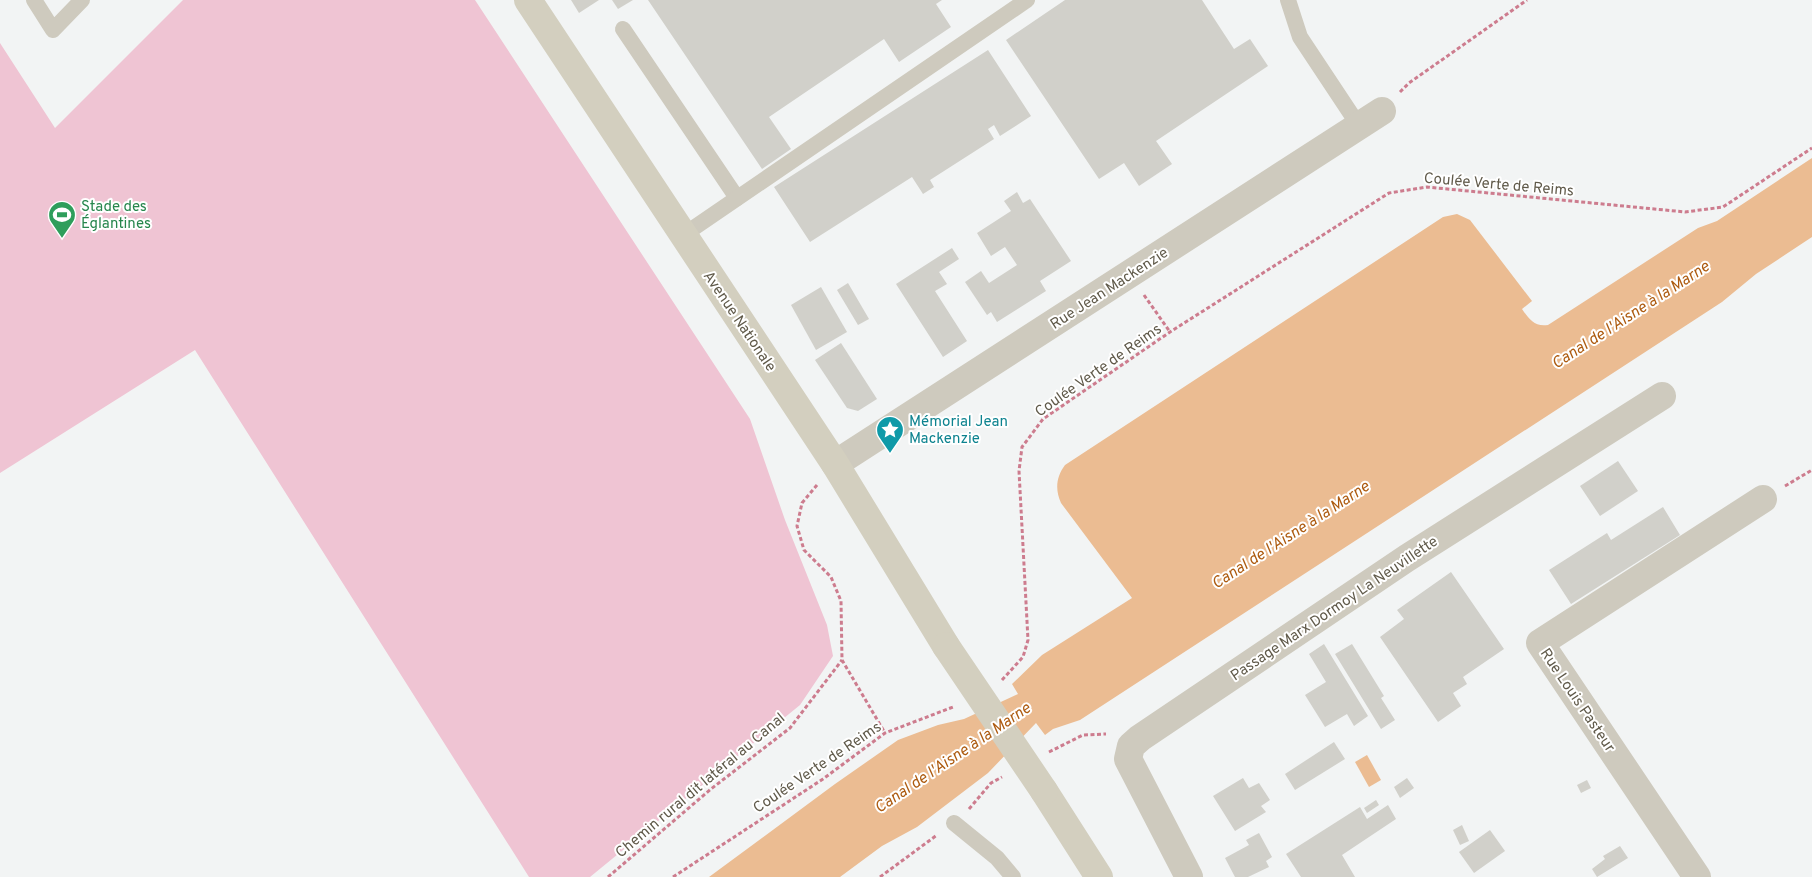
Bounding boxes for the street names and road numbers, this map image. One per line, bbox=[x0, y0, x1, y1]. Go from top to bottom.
street label: Coulée Verte de Reims bbox=[1423, 169, 1575, 202]
street label: Rue Jean Mackenzie bbox=[1047, 244, 1172, 334]
street label: Avenue Nationale bbox=[698, 268, 779, 376]
street label: Coulée Verte de Reims bbox=[1032, 320, 1166, 422]
street label: Passage Marx Dormoy La Neuvillette bbox=[1228, 533, 1442, 686]
street label: Rue Louis Pasteur bbox=[1535, 645, 1619, 757]
street label: Chemin rural dit latéral au Canal bbox=[612, 710, 790, 863]
street label: Coulée Verte de Reims bbox=[750, 718, 886, 818]

